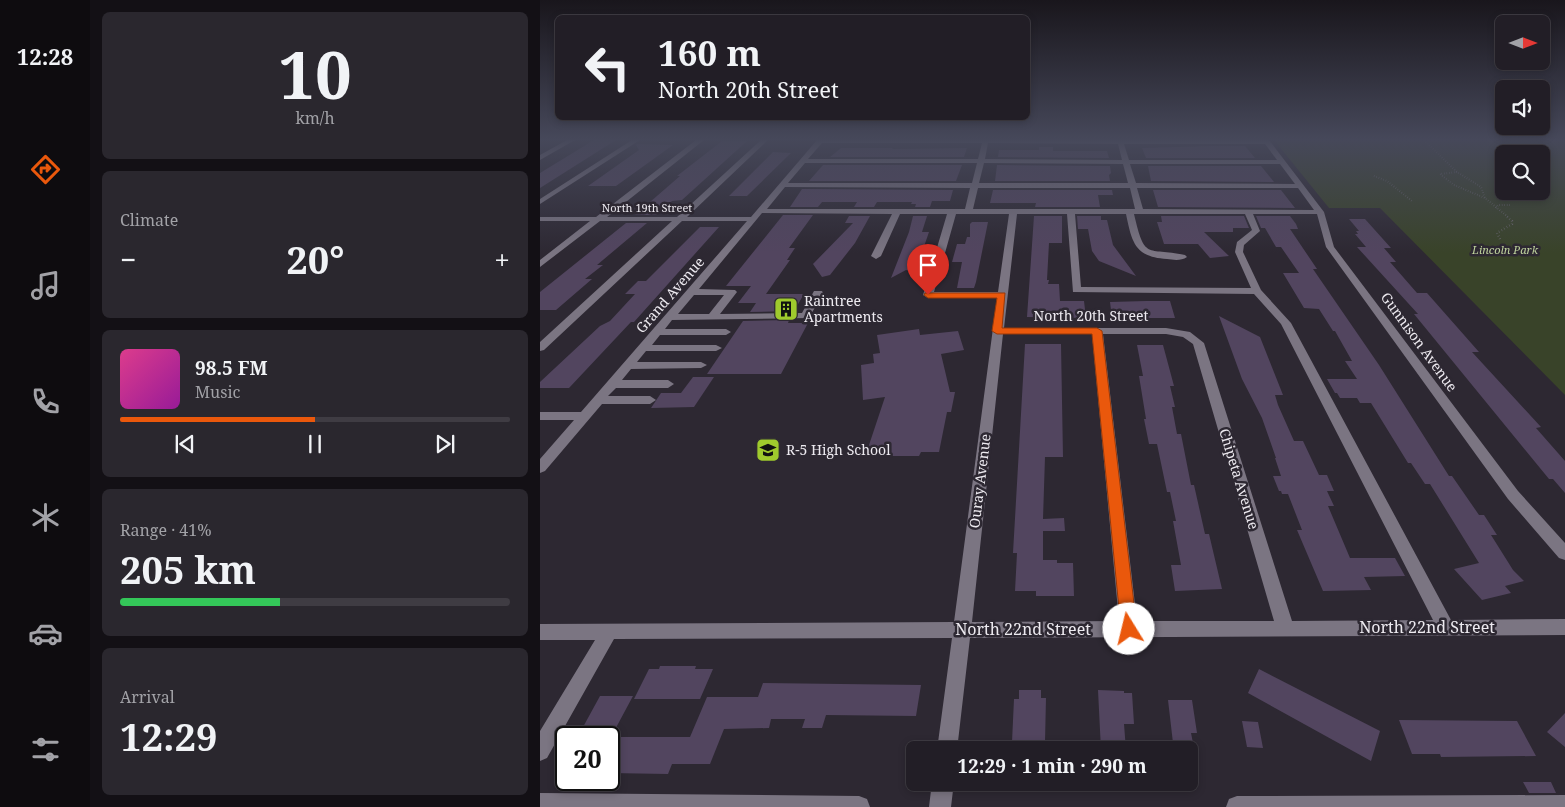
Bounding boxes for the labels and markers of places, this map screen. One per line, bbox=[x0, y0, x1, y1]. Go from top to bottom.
pin bbox=[907, 244, 949, 295]
place label: Raintree Apartments bbox=[804, 291, 883, 326]
building icon: Raintree Apartments bbox=[773, 296, 799, 322]
school or university icon: R-5 High School bbox=[755, 437, 781, 463]
place label: R-5 High School bbox=[786, 440, 891, 459]

